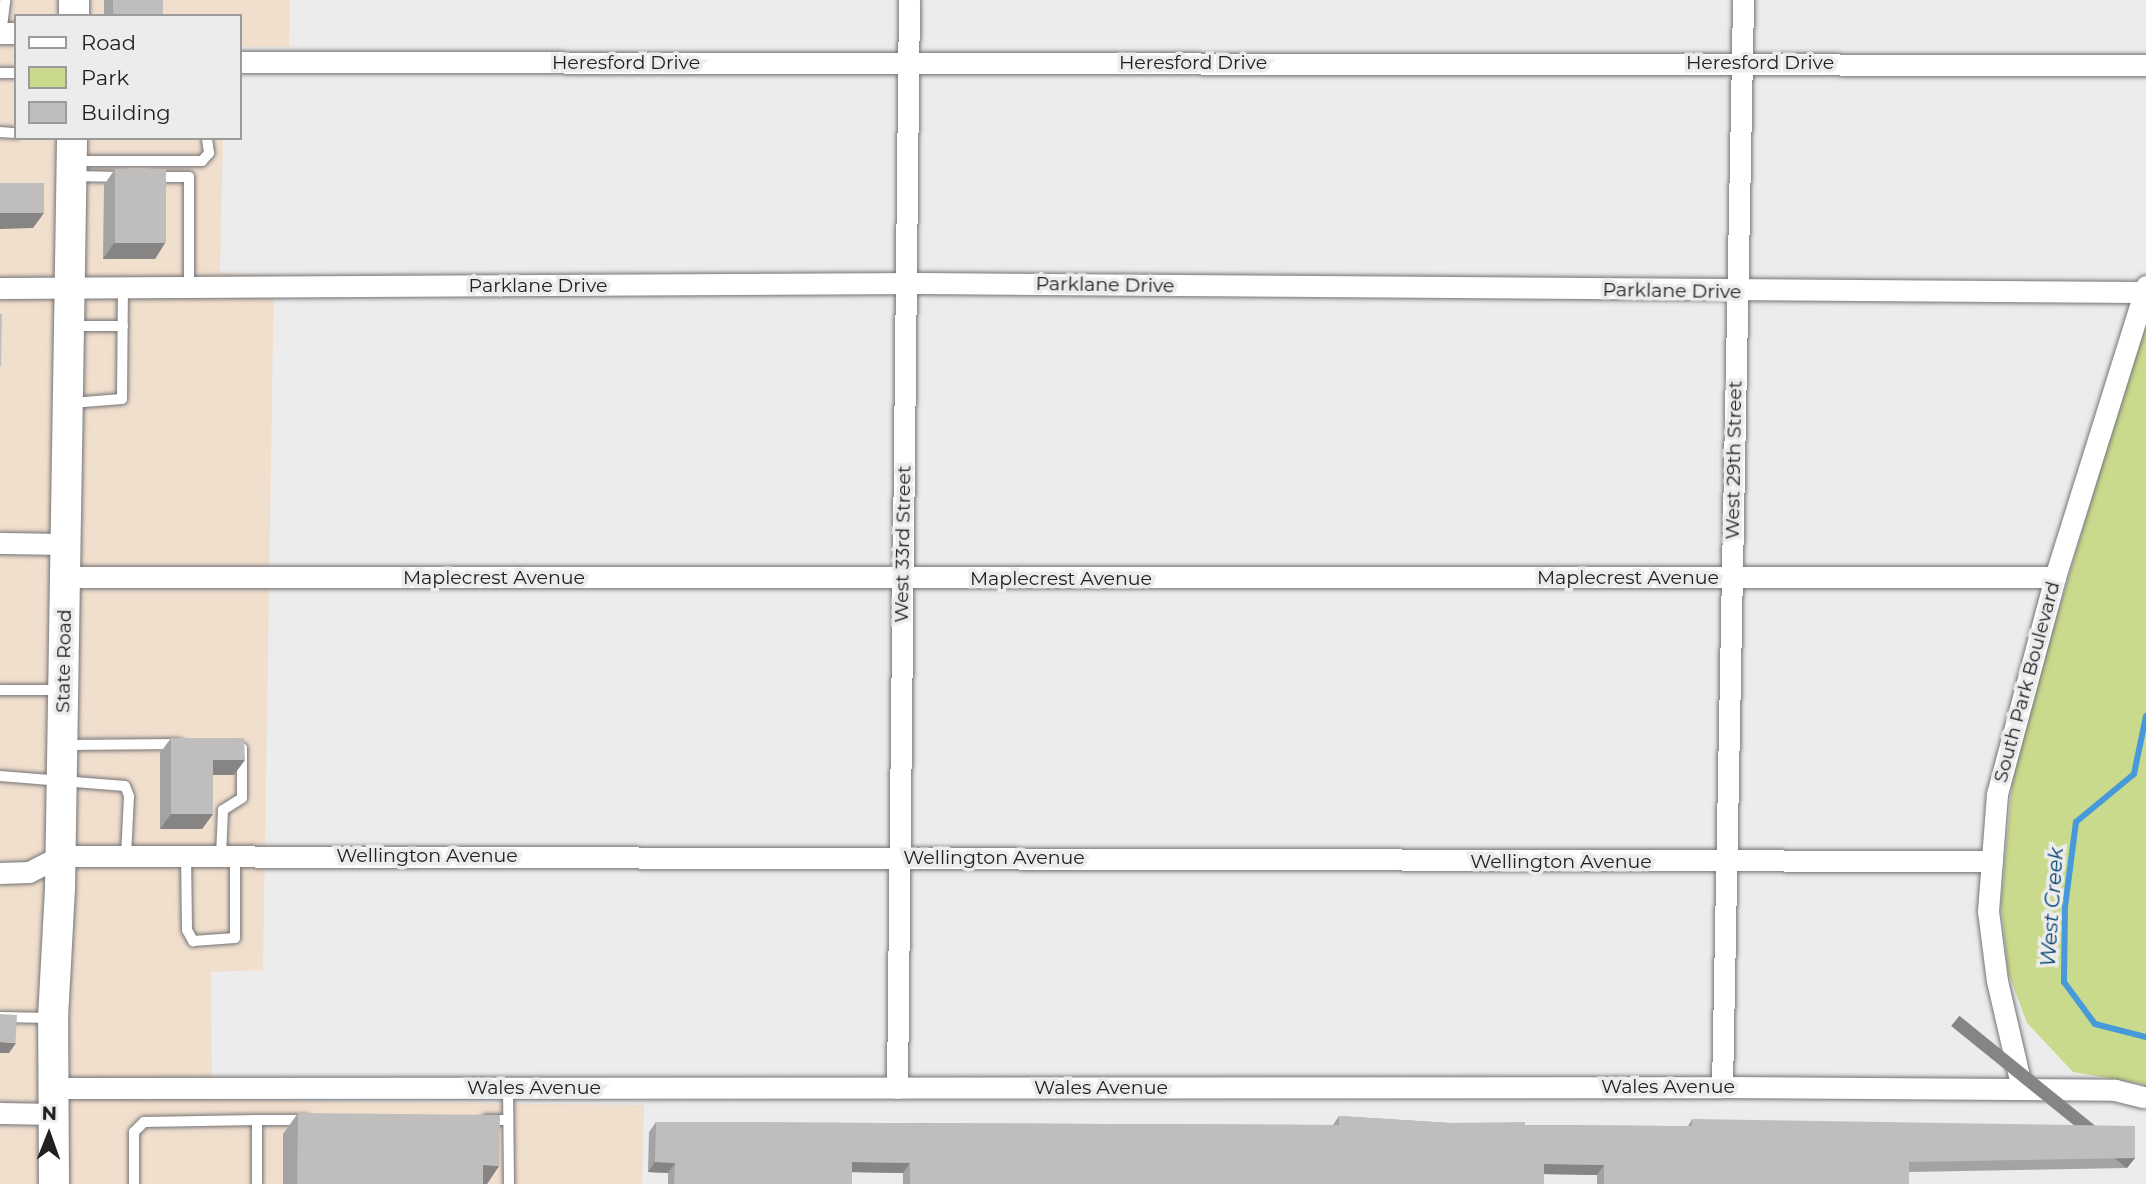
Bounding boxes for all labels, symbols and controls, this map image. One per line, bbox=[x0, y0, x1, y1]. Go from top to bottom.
legend bbox=[14, 14, 242, 140]
text: Road bbox=[81, 30, 136, 55]
street label: Heresford Drive bbox=[552, 52, 700, 74]
street label: Heresford Drive bbox=[1119, 52, 1267, 74]
street label: Heresford Drive bbox=[1686, 52, 1834, 74]
text: Park bbox=[81, 65, 129, 90]
text: Building bbox=[81, 100, 171, 125]
street label: Parklane Drive bbox=[1035, 272, 1175, 298]
street label: Parklane Drive bbox=[469, 275, 607, 297]
street label: Parklane Drive bbox=[1602, 278, 1742, 304]
street label: West 29th Street bbox=[1721, 380, 1747, 540]
street label: West 33rd Street bbox=[890, 465, 916, 623]
street label: Maplecrest Avenue bbox=[403, 567, 585, 589]
street label: Maplecrest Avenue bbox=[1537, 567, 1719, 589]
street label: Maplecrest Avenue bbox=[970, 568, 1152, 590]
street label: South Park Boulevard bbox=[1989, 579, 2065, 785]
street label: State Road bbox=[52, 609, 76, 713]
street label: Wellington Avenue bbox=[336, 845, 518, 867]
water label: West Creek bbox=[2035, 846, 2069, 968]
street label: Wellington Avenue bbox=[903, 847, 1085, 869]
street label: Wellington Avenue bbox=[1470, 851, 1652, 873]
street label: Wales Avenue bbox=[1601, 1076, 1735, 1098]
street label: Wales Avenue bbox=[467, 1077, 601, 1099]
street label: Wales Avenue bbox=[1034, 1077, 1168, 1099]
north arrow bbox=[14, 1100, 84, 1170]
text: N bbox=[41, 1102, 57, 1125]

